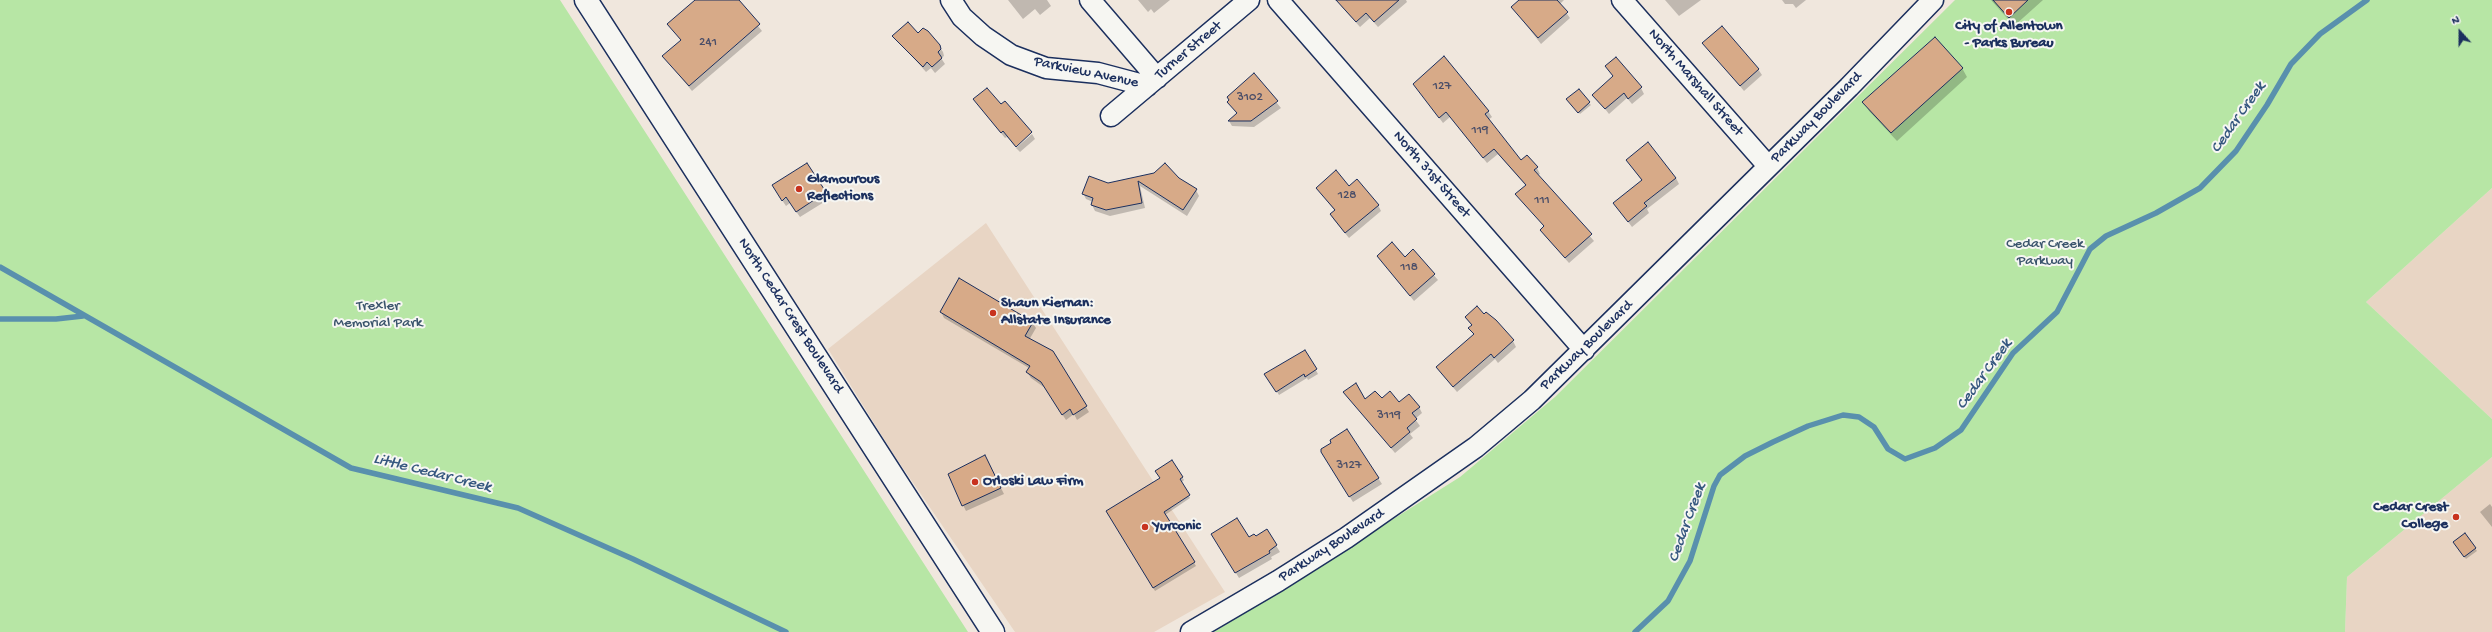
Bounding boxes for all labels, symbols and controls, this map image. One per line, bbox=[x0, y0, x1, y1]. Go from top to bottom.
marker: City of Allentown - Parks Bureau bbox=[2004, 7, 2014, 17]
north arrow bbox=[2440, 12, 2480, 52]
text: N bbox=[2450, 14, 2461, 28]
street label: Turner Street bbox=[1152, 18, 1226, 84]
place label: City of Allentown - Parks Bureau bbox=[1955, 18, 2063, 53]
street label: North Marshall Street bbox=[1643, 26, 1747, 140]
house number: 241 bbox=[699, 35, 717, 51]
street label: Parkview Avenue bbox=[1032, 53, 1140, 93]
street label: Parkway Boulevard bbox=[1767, 68, 1867, 168]
house number: 127 bbox=[1433, 79, 1451, 95]
water label: Cedar Creek bbox=[2207, 79, 2271, 157]
house number: 3102 bbox=[1237, 90, 1263, 106]
house number: 119 bbox=[1471, 123, 1489, 139]
street label: North 31st Street bbox=[1388, 128, 1474, 222]
place label: Glamourous Reflections bbox=[807, 171, 879, 206]
marker: Glamourous Reflections bbox=[794, 184, 804, 194]
house number: 128 bbox=[1338, 188, 1356, 204]
house number: 111 bbox=[1534, 193, 1550, 209]
street label: North Cedar Crest Boulevard bbox=[733, 235, 847, 397]
park label: Cedar Creek Parkway bbox=[2006, 236, 2084, 271]
house number: 118 bbox=[1400, 260, 1418, 276]
place label: Shaun Kiernan: Allstate Insurance bbox=[1001, 295, 1111, 330]
street label: Parkway Boulevard bbox=[1537, 297, 1637, 395]
park label: Trexler Memorial Park bbox=[334, 298, 422, 333]
marker: Shaun Kiernan: Allstate Insurance bbox=[988, 308, 998, 318]
water label: Cedar Creek bbox=[1953, 336, 2017, 414]
house number: 3119 bbox=[1377, 408, 1401, 424]
water label: Little Cedar Creek bbox=[371, 450, 493, 498]
house number: 3127 bbox=[1336, 458, 1362, 474]
place label: Orloski Law Firm bbox=[983, 473, 1083, 491]
marker: Orloski Law Firm bbox=[970, 477, 980, 487]
water label: Cedar Creek bbox=[1665, 481, 1711, 565]
place label: Cedar Crest College bbox=[2373, 499, 2448, 534]
street label: Parkway Boulevard bbox=[1276, 505, 1388, 587]
marker: Cedar Crest College bbox=[2451, 512, 2461, 522]
place label: Yurconic bbox=[1153, 518, 1201, 536]
marker: Yurconic bbox=[1140, 522, 1150, 532]

